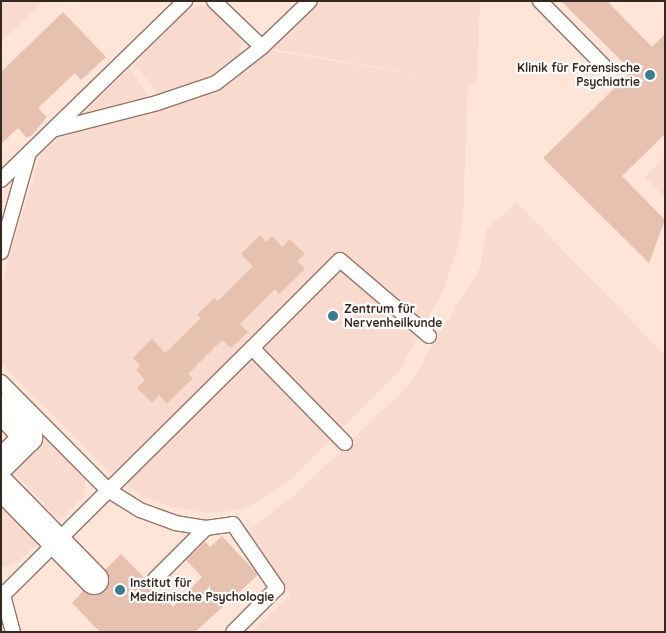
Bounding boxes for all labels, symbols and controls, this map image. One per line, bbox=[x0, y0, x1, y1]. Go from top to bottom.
place label: Klinik für Forensische Psychiatrie bbox=[517, 61, 640, 89]
marker: Klinik für Forensische Psychiatrie bbox=[644, 69, 656, 81]
place label: Zentrum für Nervenheilkunde bbox=[344, 302, 442, 330]
marker: Zentrum für Nervenheilkunde bbox=[326, 309, 340, 323]
place label: Institut für Medizinische Psychologie bbox=[130, 576, 274, 604]
marker: Institut für Medizinische Psychologie bbox=[114, 584, 126, 596]

